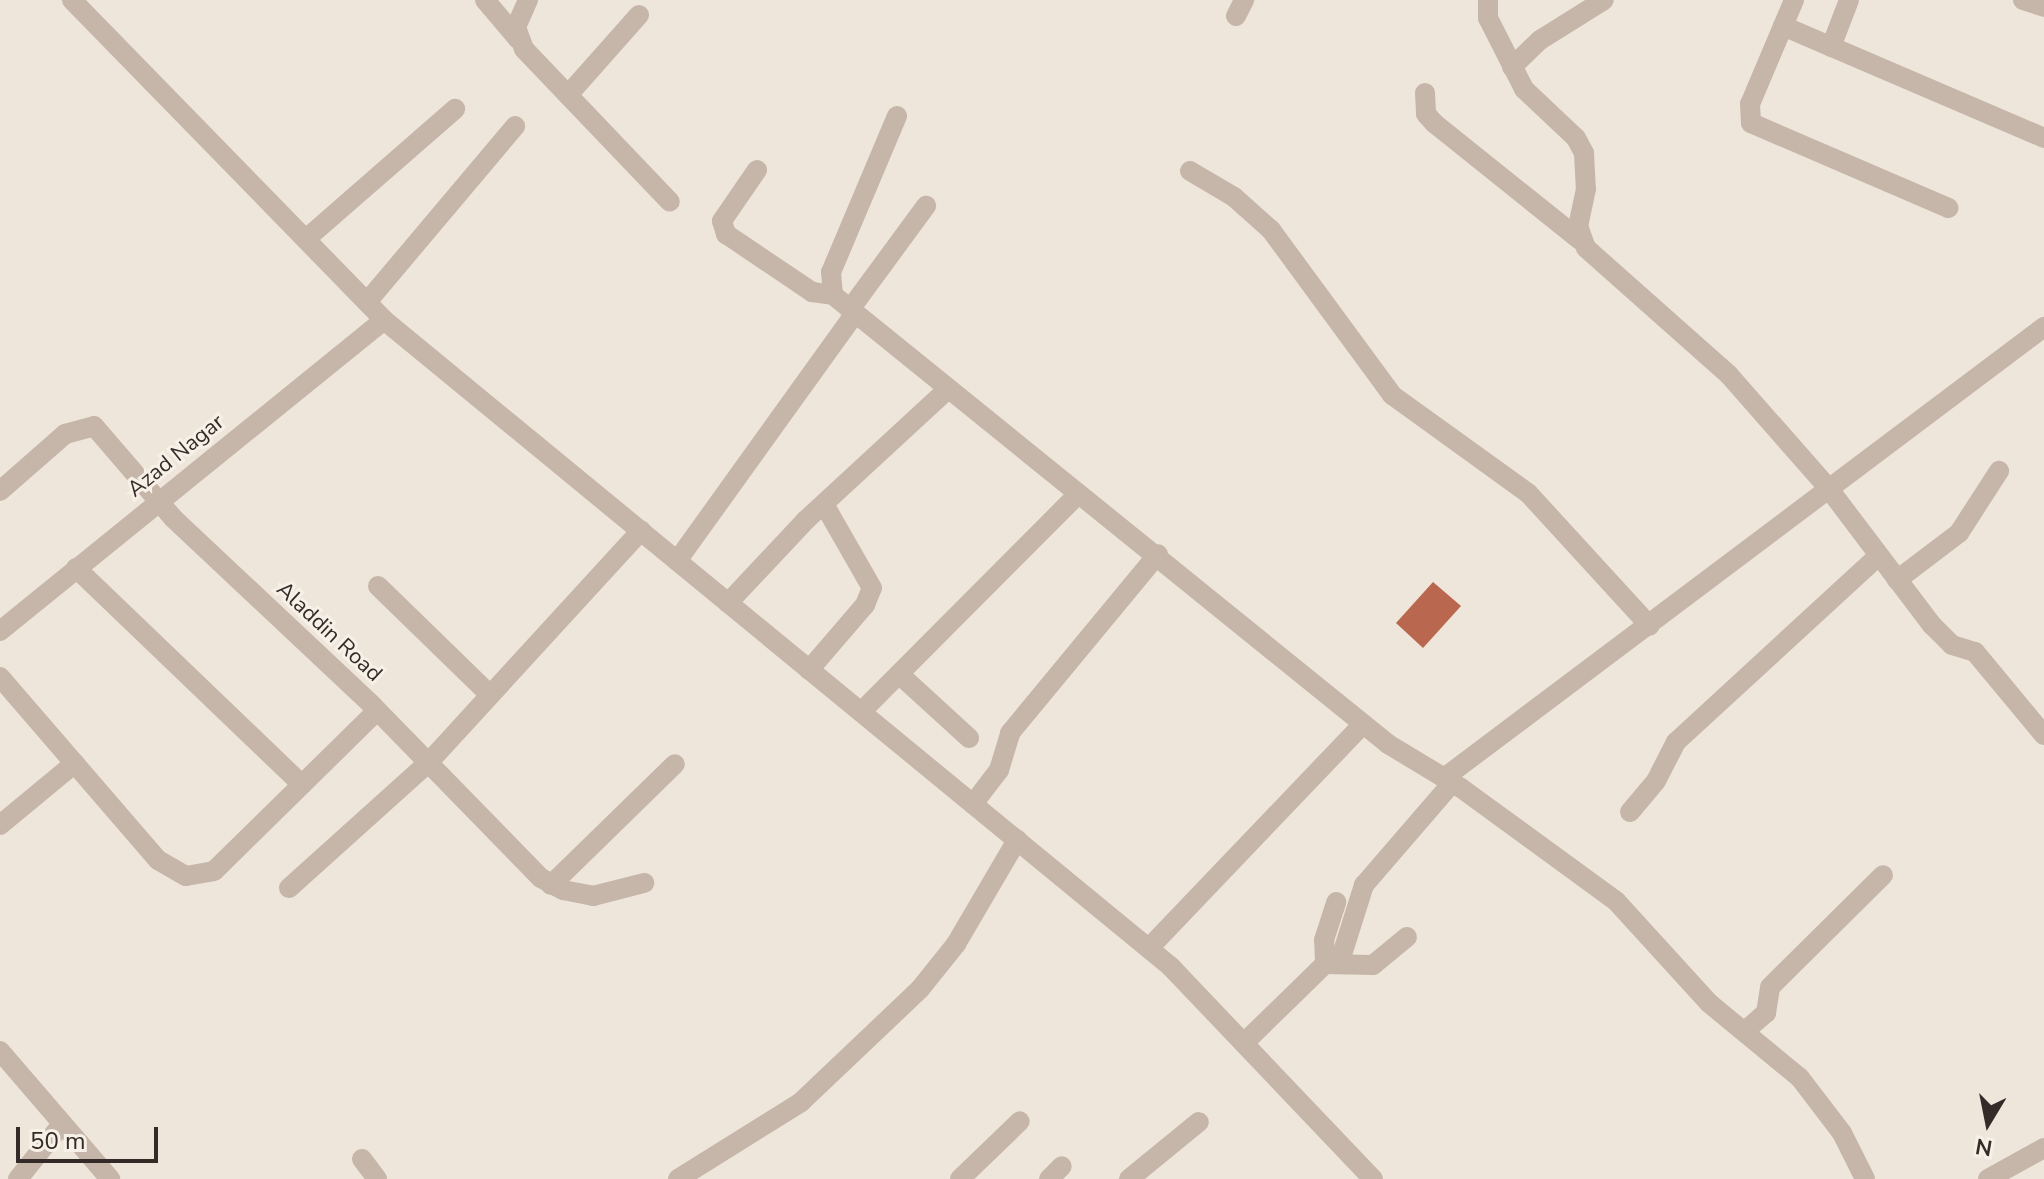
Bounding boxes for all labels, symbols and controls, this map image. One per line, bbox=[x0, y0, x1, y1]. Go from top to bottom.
street label: Azad Nagar bbox=[122, 409, 230, 503]
street label: Aladdin Road bbox=[271, 577, 387, 687]
north arrow bbox=[1948, 1083, 2028, 1163]
scale bar bbox=[20, 1111, 162, 1161]
text: 50 m bbox=[30, 1125, 86, 1157]
text: N bbox=[1973, 1130, 1995, 1163]

